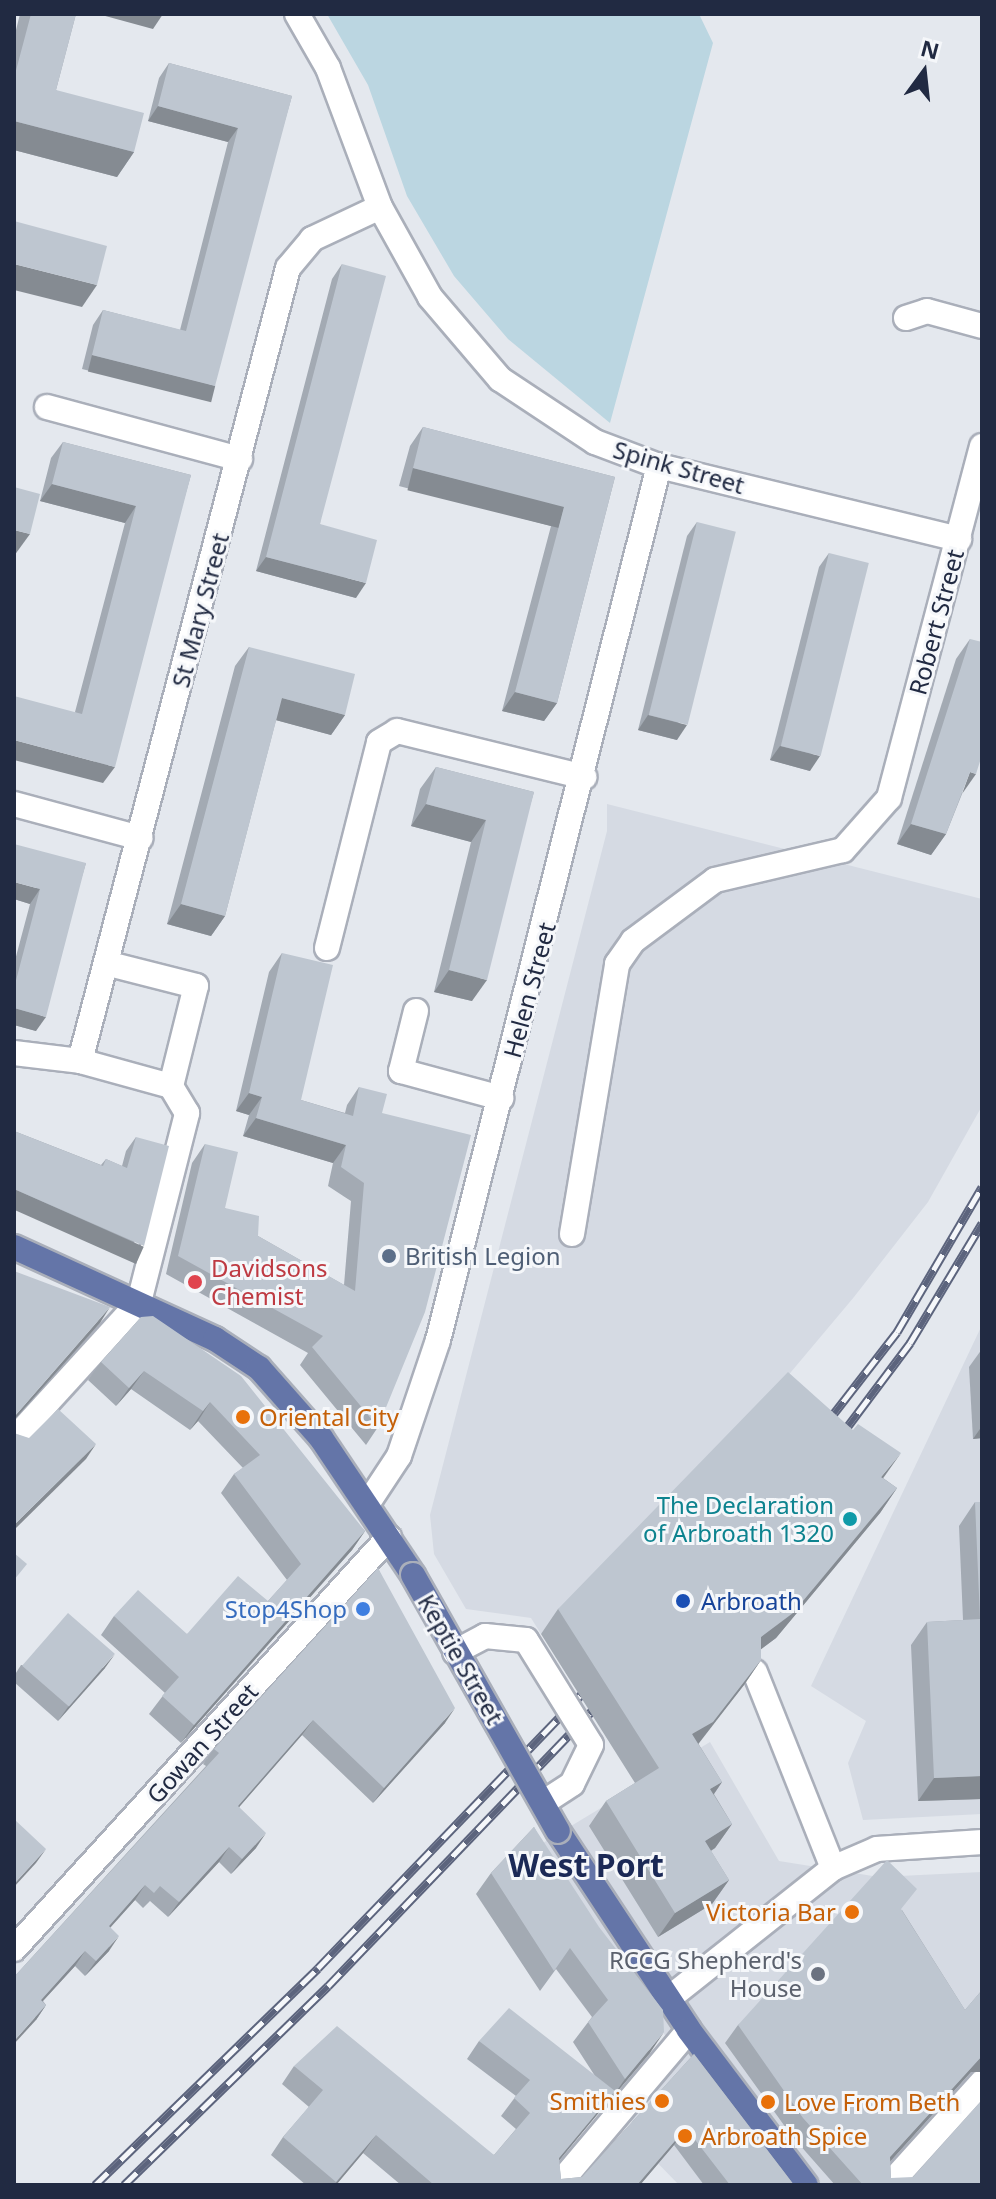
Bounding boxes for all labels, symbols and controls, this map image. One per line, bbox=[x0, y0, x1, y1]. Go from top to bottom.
north arrow bbox=[884, 32, 964, 112]
text: N bbox=[918, 32, 943, 66]
street label: Spink Street bbox=[610, 435, 748, 499]
street label: St Mary Street bbox=[166, 530, 234, 690]
street label: Robert Street bbox=[903, 546, 969, 698]
street label: Helen Street bbox=[497, 919, 561, 1061]
place label: British Legion bbox=[405, 1242, 561, 1270]
marker: British Legion bbox=[380, 1247, 398, 1265]
place label: Davidsons Chemist bbox=[211, 1254, 327, 1310]
marker: Davidsons Chemist bbox=[186, 1273, 204, 1291]
place label: Oriental City bbox=[259, 1403, 399, 1431]
marker: Oriental City bbox=[234, 1408, 252, 1426]
place label: The Declaration of Arbroath 1320 bbox=[643, 1491, 834, 1547]
marker: The Declaration of Arbroath 1320 bbox=[841, 1510, 859, 1528]
place label: Arbroath bbox=[701, 1587, 802, 1615]
street label: Keptie Street bbox=[412, 1589, 510, 1729]
marker: Arbroath bbox=[672, 1590, 694, 1612]
place label: Stop4Shop bbox=[225, 1595, 347, 1623]
marker: Stop4Shop bbox=[354, 1600, 372, 1618]
street label: Gowan Street bbox=[140, 1677, 264, 1809]
district label: West Port bbox=[508, 1846, 664, 1884]
place label: Victoria Bar bbox=[706, 1898, 836, 1926]
marker: Victoria Bar bbox=[843, 1903, 861, 1921]
place label: RCCG Shepherd's House bbox=[609, 1946, 802, 2002]
marker: RCCG Shepherd's House bbox=[809, 1965, 827, 1983]
place label: Smithies bbox=[549, 2087, 646, 2115]
place label: Love From Beth bbox=[784, 2088, 960, 2116]
marker: Smithies bbox=[653, 2092, 671, 2110]
marker: Love From Beth bbox=[759, 2093, 777, 2111]
place label: Arbroath Spice bbox=[701, 2122, 867, 2150]
marker: Arbroath Spice bbox=[676, 2127, 694, 2145]

